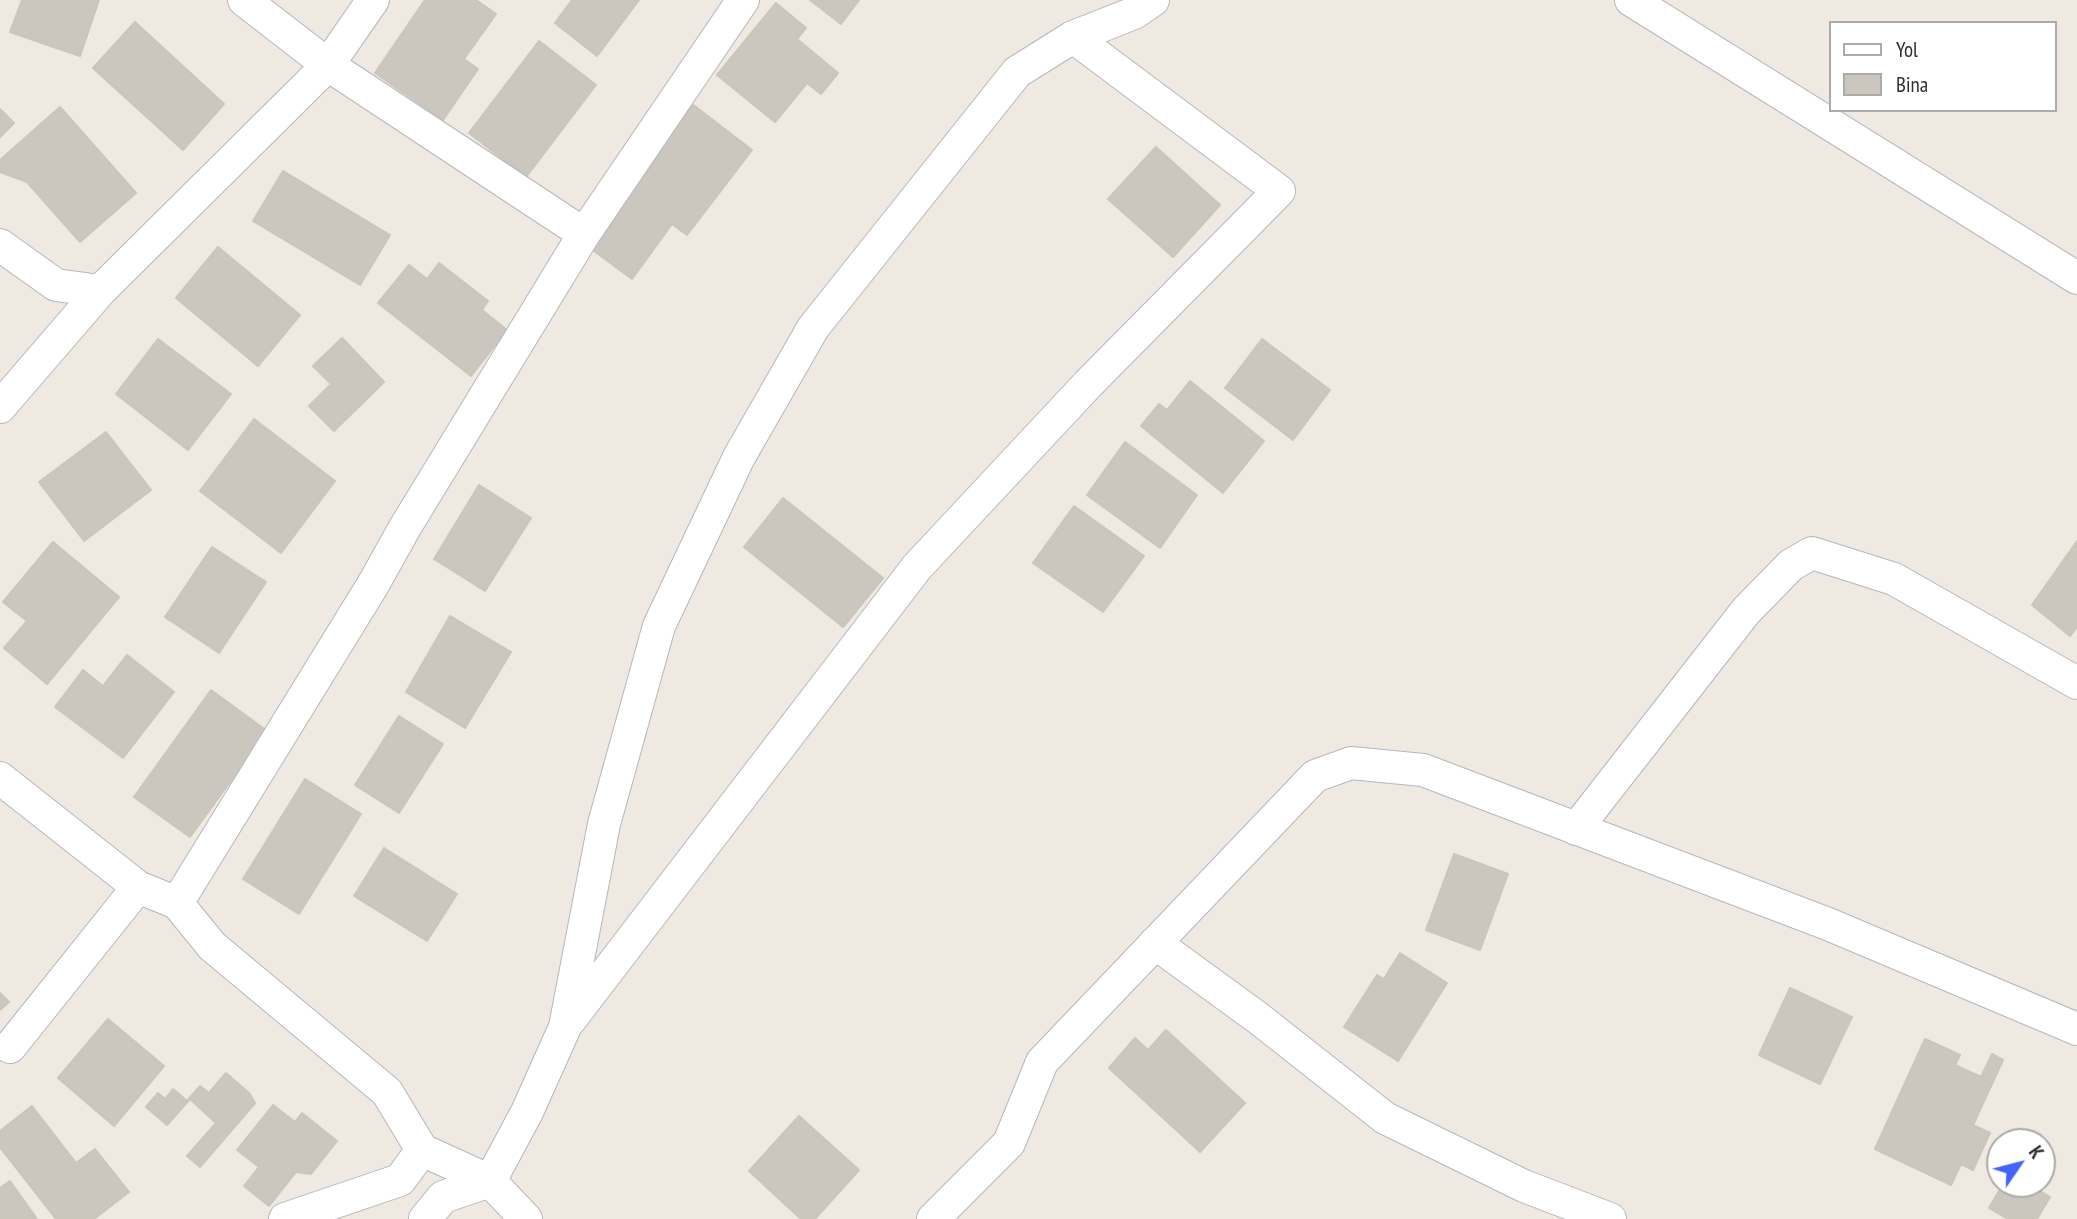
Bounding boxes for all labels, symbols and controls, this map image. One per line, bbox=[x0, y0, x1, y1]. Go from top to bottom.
legend bbox=[1828, 21, 2056, 112]
text: Yol bbox=[1896, 36, 1918, 63]
text: Bina bbox=[1896, 71, 1928, 98]
north arrow bbox=[1986, 1128, 2056, 1198]
text: K bbox=[2024, 1141, 2049, 1163]

